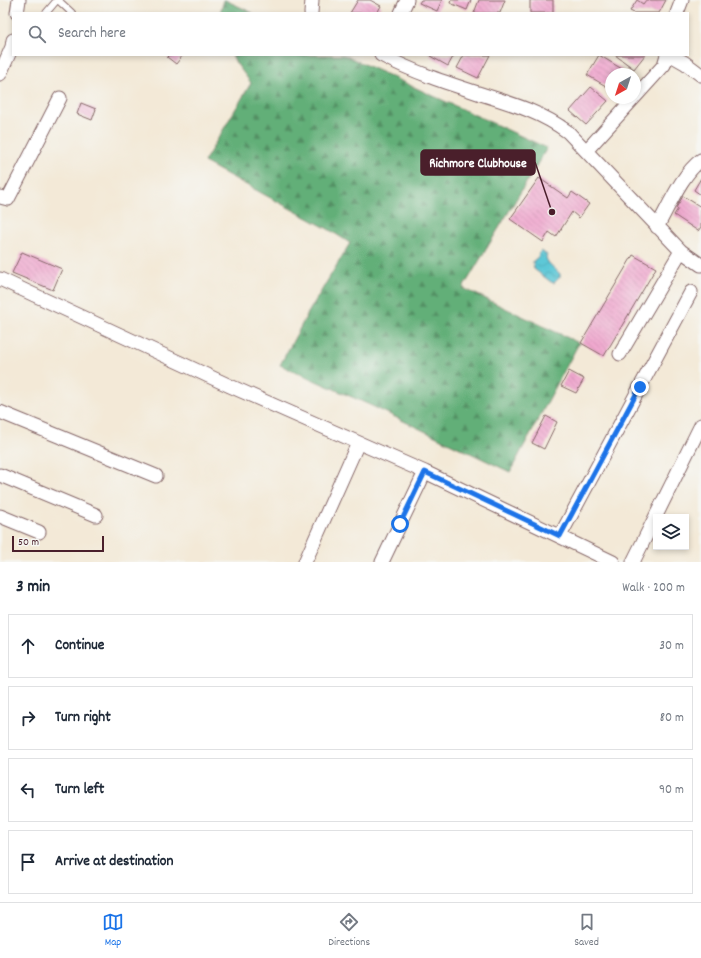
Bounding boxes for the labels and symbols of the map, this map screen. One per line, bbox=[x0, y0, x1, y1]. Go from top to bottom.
north arrow bbox=[605, 68, 641, 104]
callout: Richmore Clubhouse bbox=[421, 150, 535, 175]
text: Richmore Clubhouse bbox=[429, 155, 527, 174]
route end bbox=[631, 378, 649, 396]
route start bbox=[391, 515, 409, 533]
scale bar bbox=[12, 534, 104, 553]

